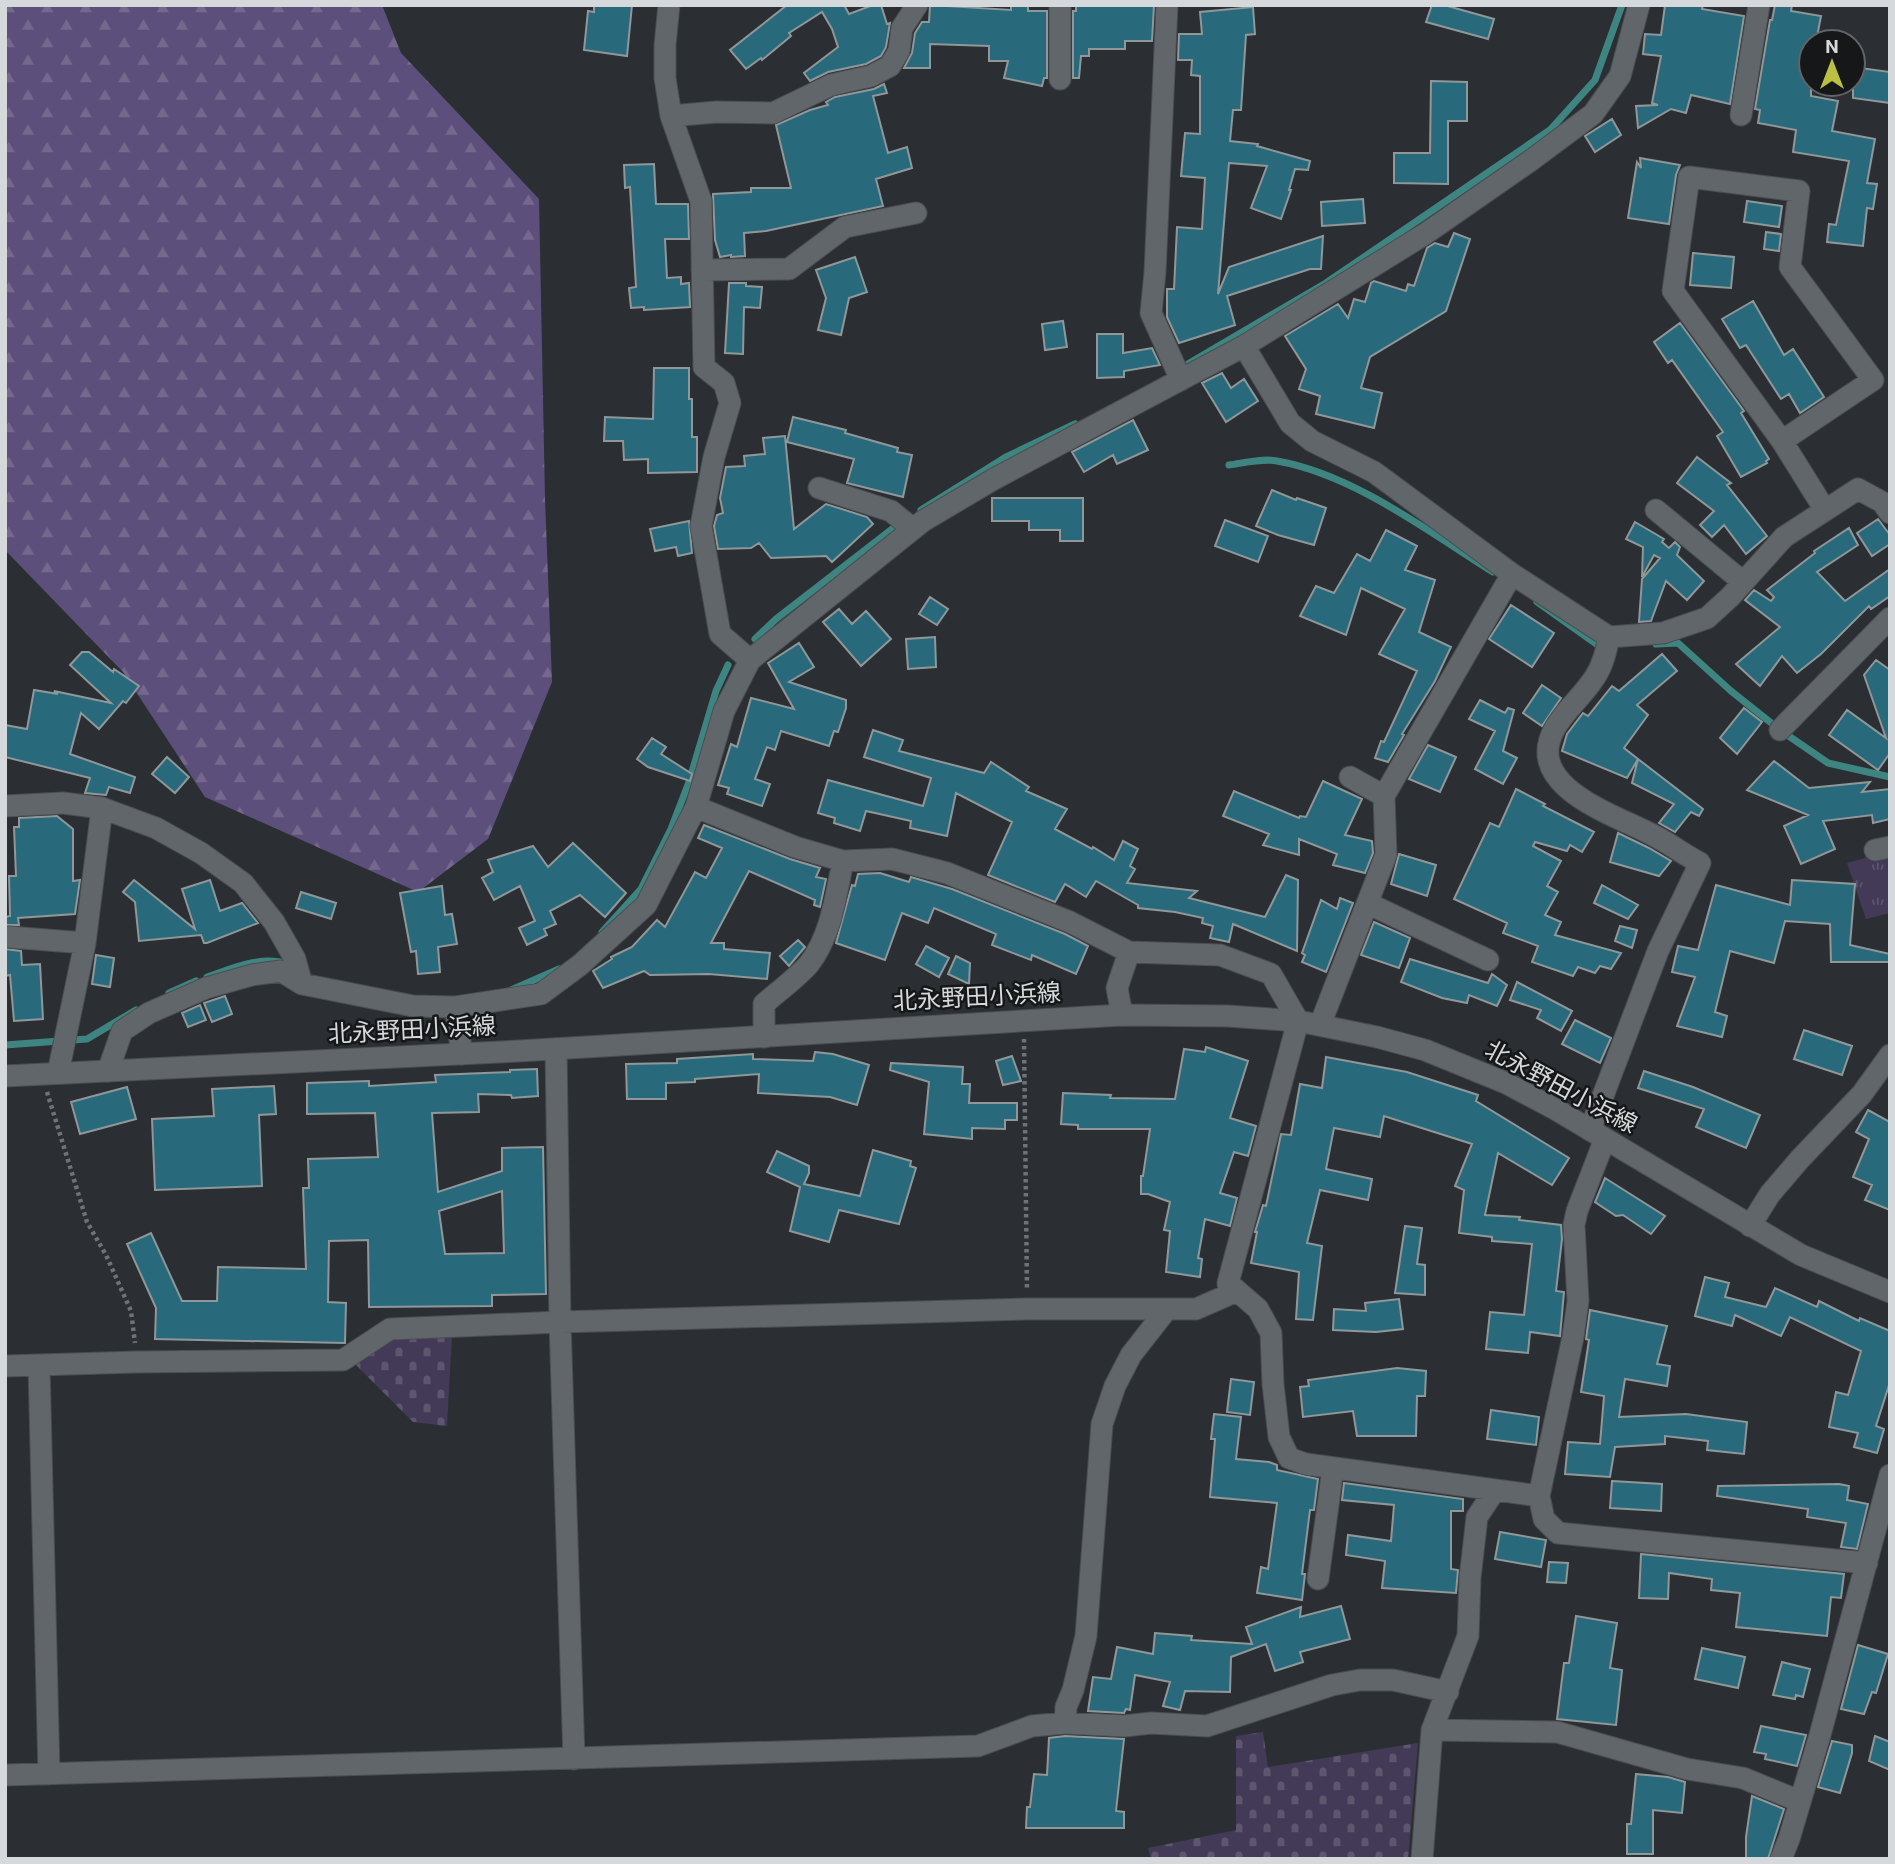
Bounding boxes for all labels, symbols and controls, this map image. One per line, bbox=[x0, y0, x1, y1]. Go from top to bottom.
north arrow bbox=[1797, 28, 1867, 98]
text: N bbox=[1825, 35, 1839, 58]
street label: 北永野田小浜線 bbox=[892, 979, 1062, 1015]
street label: 北永野田小浜線 bbox=[327, 1012, 497, 1048]
street label: 北永野田小浜線 bbox=[1480, 1035, 1642, 1139]

